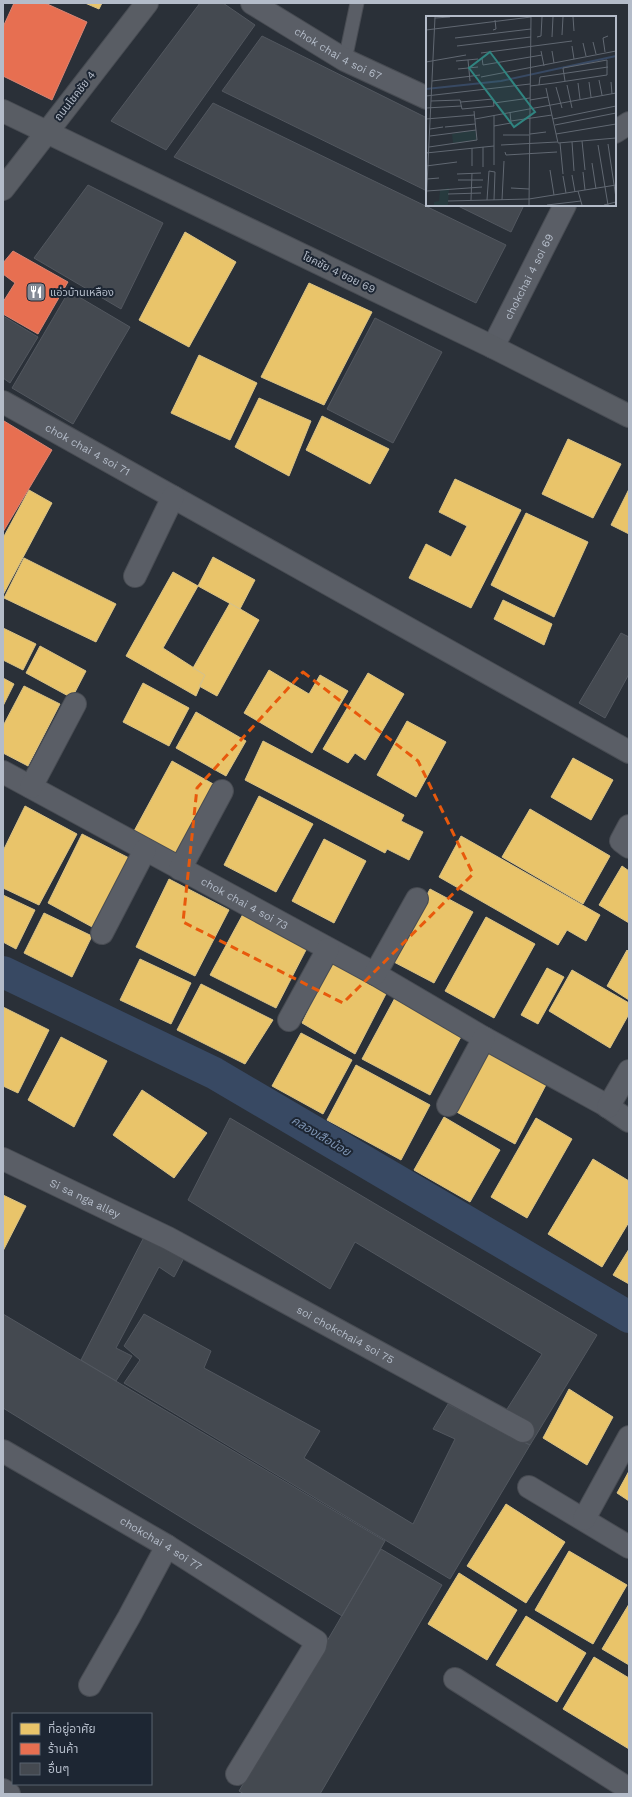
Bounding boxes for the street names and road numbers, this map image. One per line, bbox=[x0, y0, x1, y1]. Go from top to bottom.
street label: chok chai 4 soi 67 bbox=[292, 24, 384, 83]
street label: ถนนโชคชัย 4 bbox=[52, 68, 99, 123]
street label: chokchai 4 soi 69 bbox=[502, 231, 556, 322]
street label: โชคชัย 4 ซอย 69 bbox=[301, 250, 378, 296]
street label: chok chai 4 soi 71 bbox=[43, 421, 132, 478]
street label: chok chai 4 soi 73 bbox=[199, 874, 290, 932]
street label: Si sa nga alley bbox=[48, 1176, 123, 1221]
street label: soi chokchai4 soi 75 bbox=[295, 1303, 396, 1366]
street label: chokchai 4 soi 77 bbox=[118, 1514, 204, 1573]

